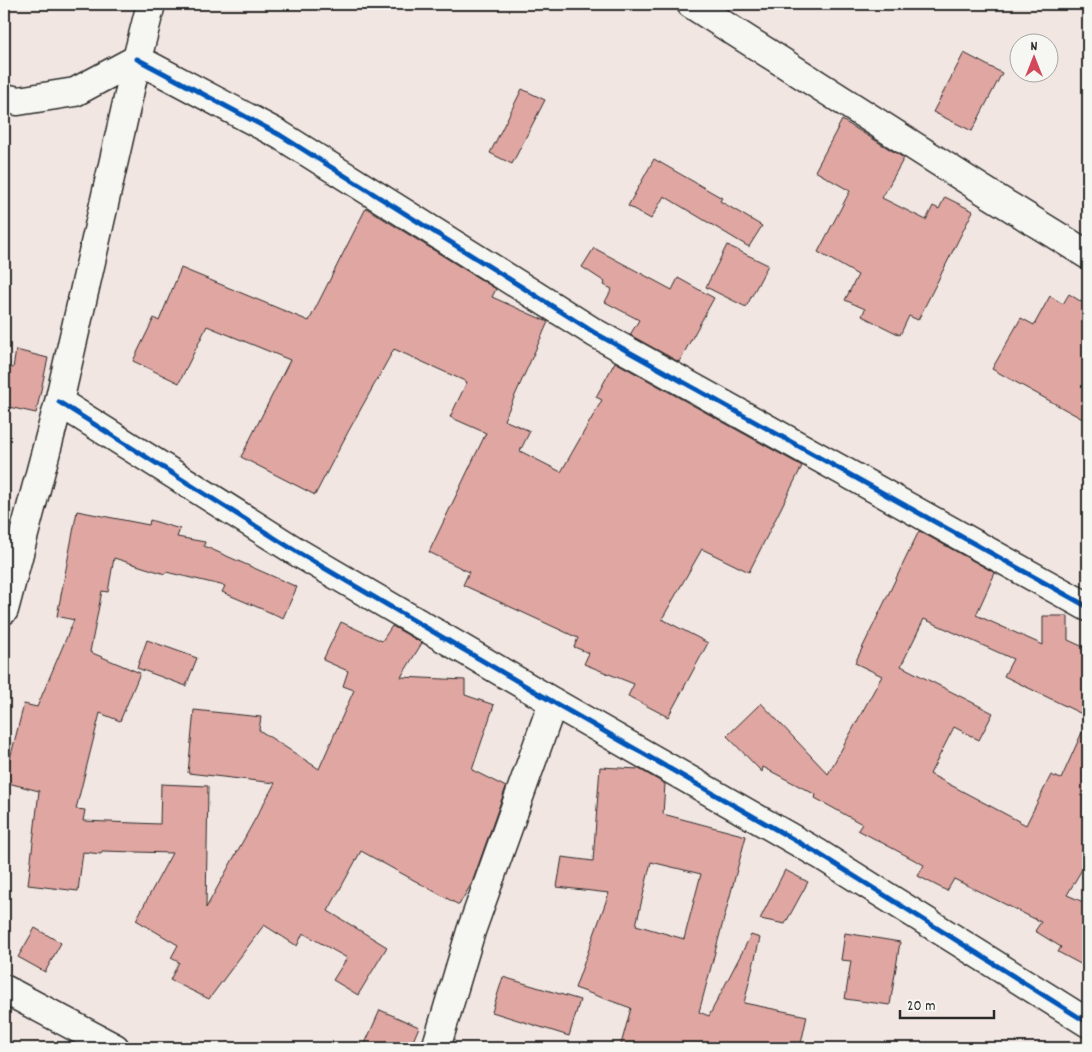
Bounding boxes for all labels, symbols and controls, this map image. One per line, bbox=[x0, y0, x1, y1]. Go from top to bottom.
north arrow bbox=[1010, 32, 1060, 82]
text: N bbox=[1031, 37, 1038, 57]
scale bar bbox=[900, 987, 993, 1019]
text: 20 m bbox=[907, 996, 935, 1018]

